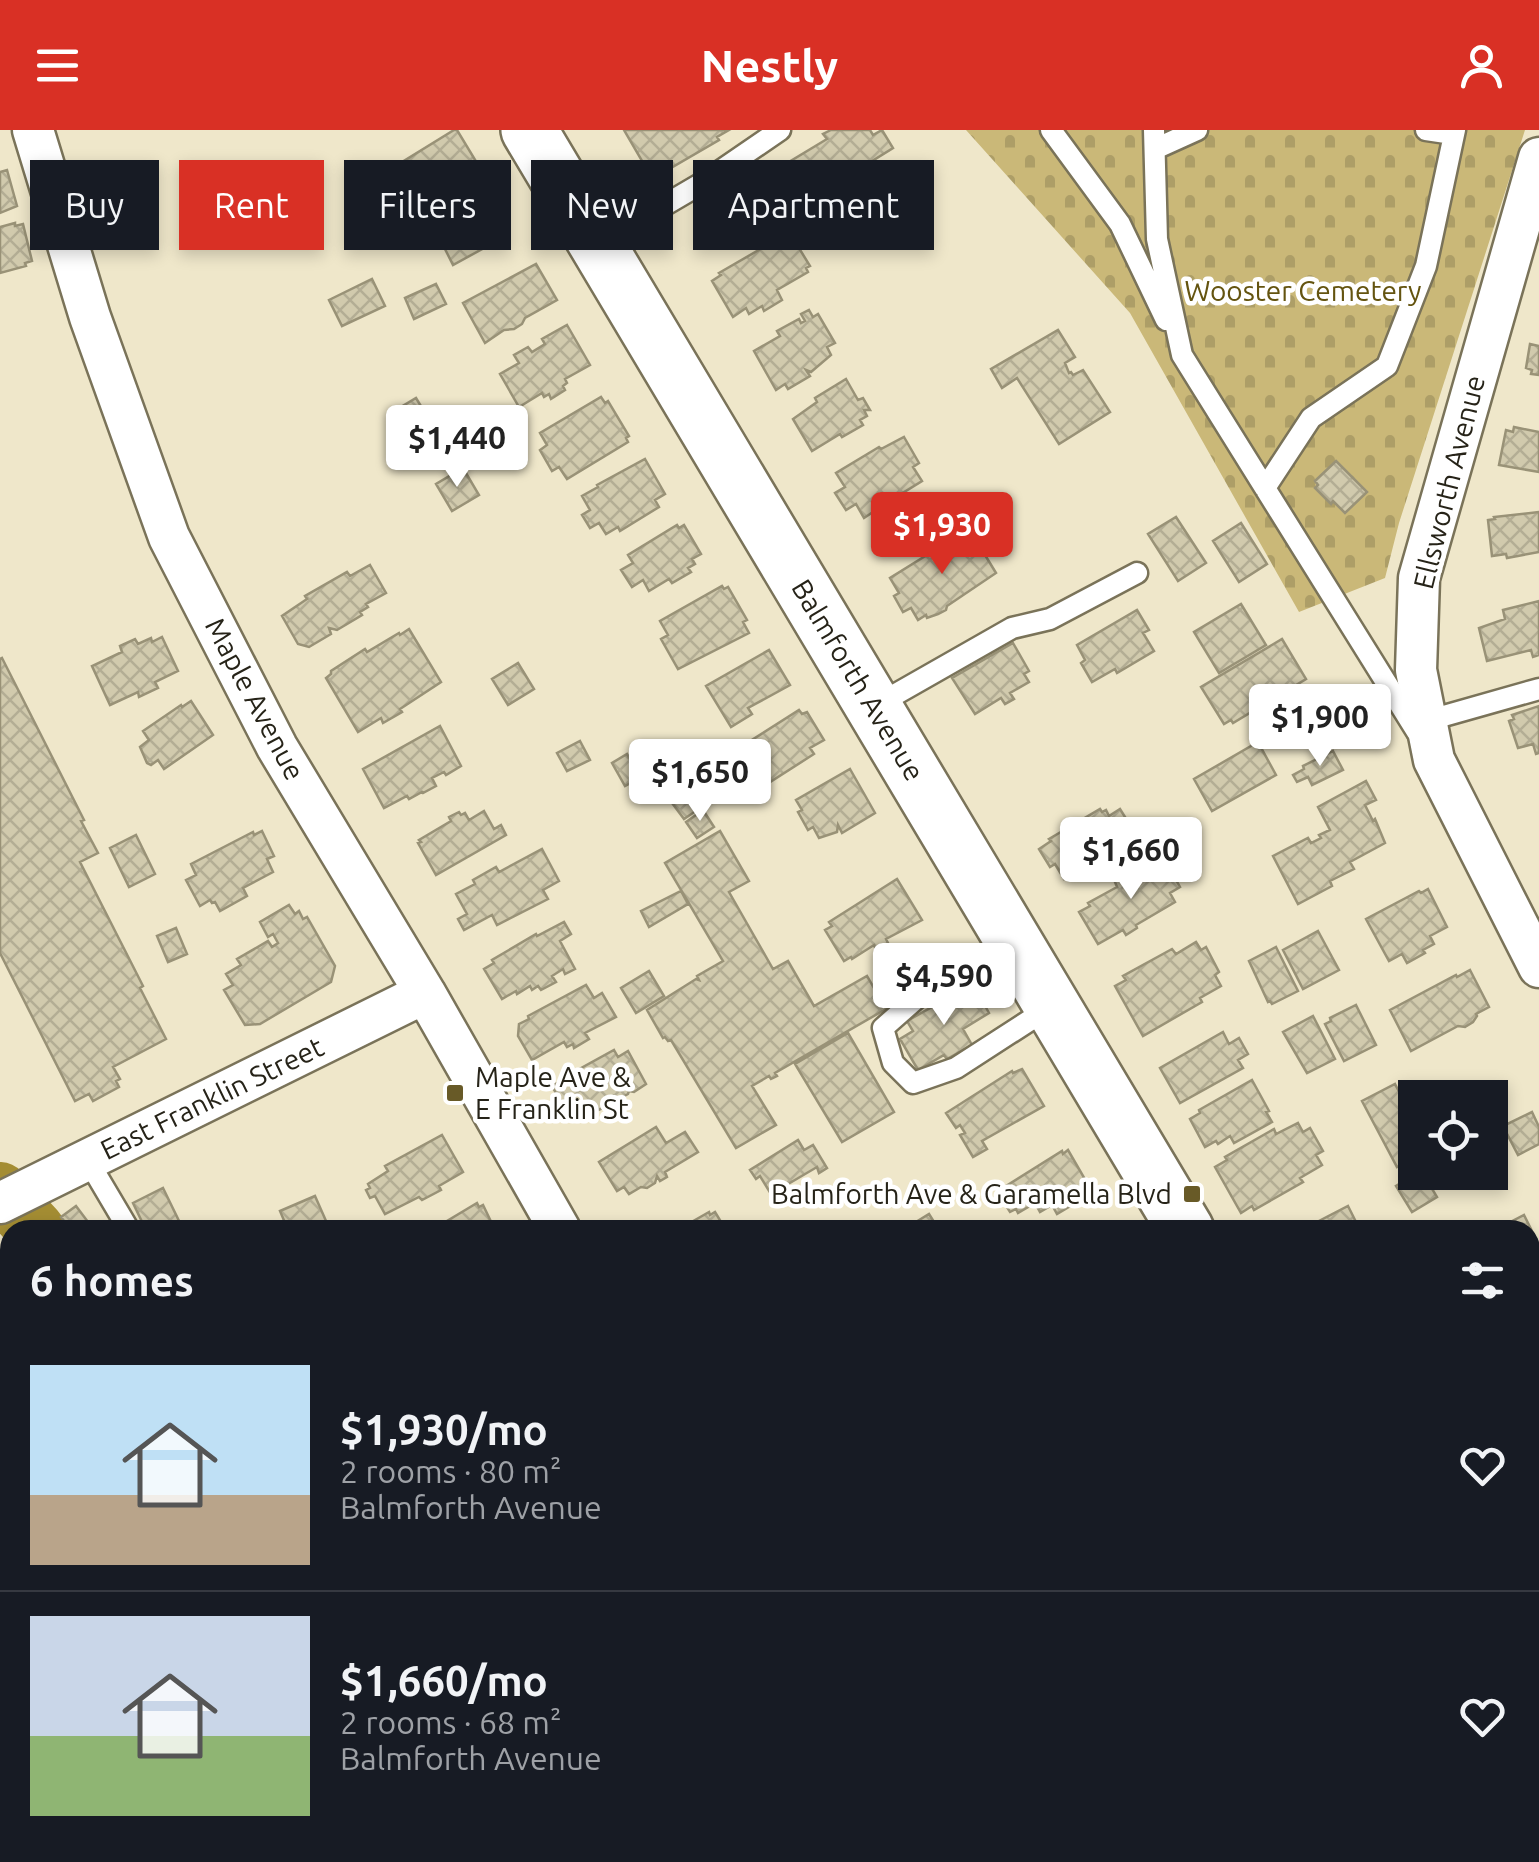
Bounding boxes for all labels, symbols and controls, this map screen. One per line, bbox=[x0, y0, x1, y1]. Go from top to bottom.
icon: menu bbox=[30, 38, 85, 93]
icon: person bbox=[1454, 38, 1509, 93]
text: Nestly bbox=[701, 40, 838, 91]
chip: Buy bbox=[30, 160, 159, 250]
chip: Rent bbox=[179, 160, 324, 250]
chip: Filters bbox=[344, 160, 511, 250]
chip: New bbox=[531, 160, 673, 250]
chip: Apartment bbox=[693, 160, 934, 250]
park label: Wooster Cemetery bbox=[1184, 275, 1422, 306]
street label: Ellsworth Avenue bbox=[1407, 372, 1490, 592]
pin: $1,440 bbox=[376, 405, 538, 490]
text: $1,440 bbox=[408, 419, 506, 455]
pin: $1,930 bbox=[861, 492, 1023, 577]
text: $1,930 bbox=[893, 506, 991, 542]
street label: Balmforth Avenue bbox=[786, 574, 931, 786]
street label: Maple Avenue bbox=[200, 613, 311, 785]
pin: $1,900 bbox=[1239, 684, 1401, 769]
text: $1,900 bbox=[1271, 698, 1369, 734]
pin: $1,650 bbox=[619, 739, 781, 824]
text: $1,650 bbox=[651, 753, 749, 789]
pin: $1,660 bbox=[1050, 817, 1212, 902]
text: $1,660 bbox=[1082, 831, 1180, 867]
pin: $4,590 bbox=[863, 943, 1025, 1028]
text: $4,590 bbox=[895, 957, 993, 993]
street label: East Franklin Street bbox=[95, 1030, 328, 1165]
place label: Maple Ave & E Franklin St bbox=[475, 1061, 632, 1124]
map controls bbox=[1398, 1080, 1508, 1190]
button: locate bbox=[1398, 1080, 1508, 1190]
marker: Maple Ave & E Franklin St bbox=[444, 1082, 466, 1104]
place label: Balmforth Ave & Garamella Blvd bbox=[771, 1178, 1172, 1209]
marker: Balmforth Ave & Garamella Blvd bbox=[1181, 1183, 1203, 1205]
icon: filters bbox=[1455, 1253, 1510, 1308]
text: 6 homes bbox=[30, 1257, 194, 1304]
icon: home bbox=[110, 1405, 230, 1525]
text: $1,930/mo bbox=[340, 1406, 548, 1453]
icon: heart bbox=[1455, 1438, 1510, 1493]
text: 2 rooms · 80 m² bbox=[340, 1453, 561, 1489]
text: Balmforth Avenue bbox=[340, 1489, 602, 1525]
icon: home bbox=[110, 1656, 230, 1776]
text: $1,660/mo bbox=[340, 1657, 548, 1704]
icon: heart bbox=[1455, 1689, 1510, 1744]
text: 2 rooms · 68 m² bbox=[340, 1704, 561, 1740]
text: Balmforth Avenue bbox=[340, 1740, 602, 1776]

